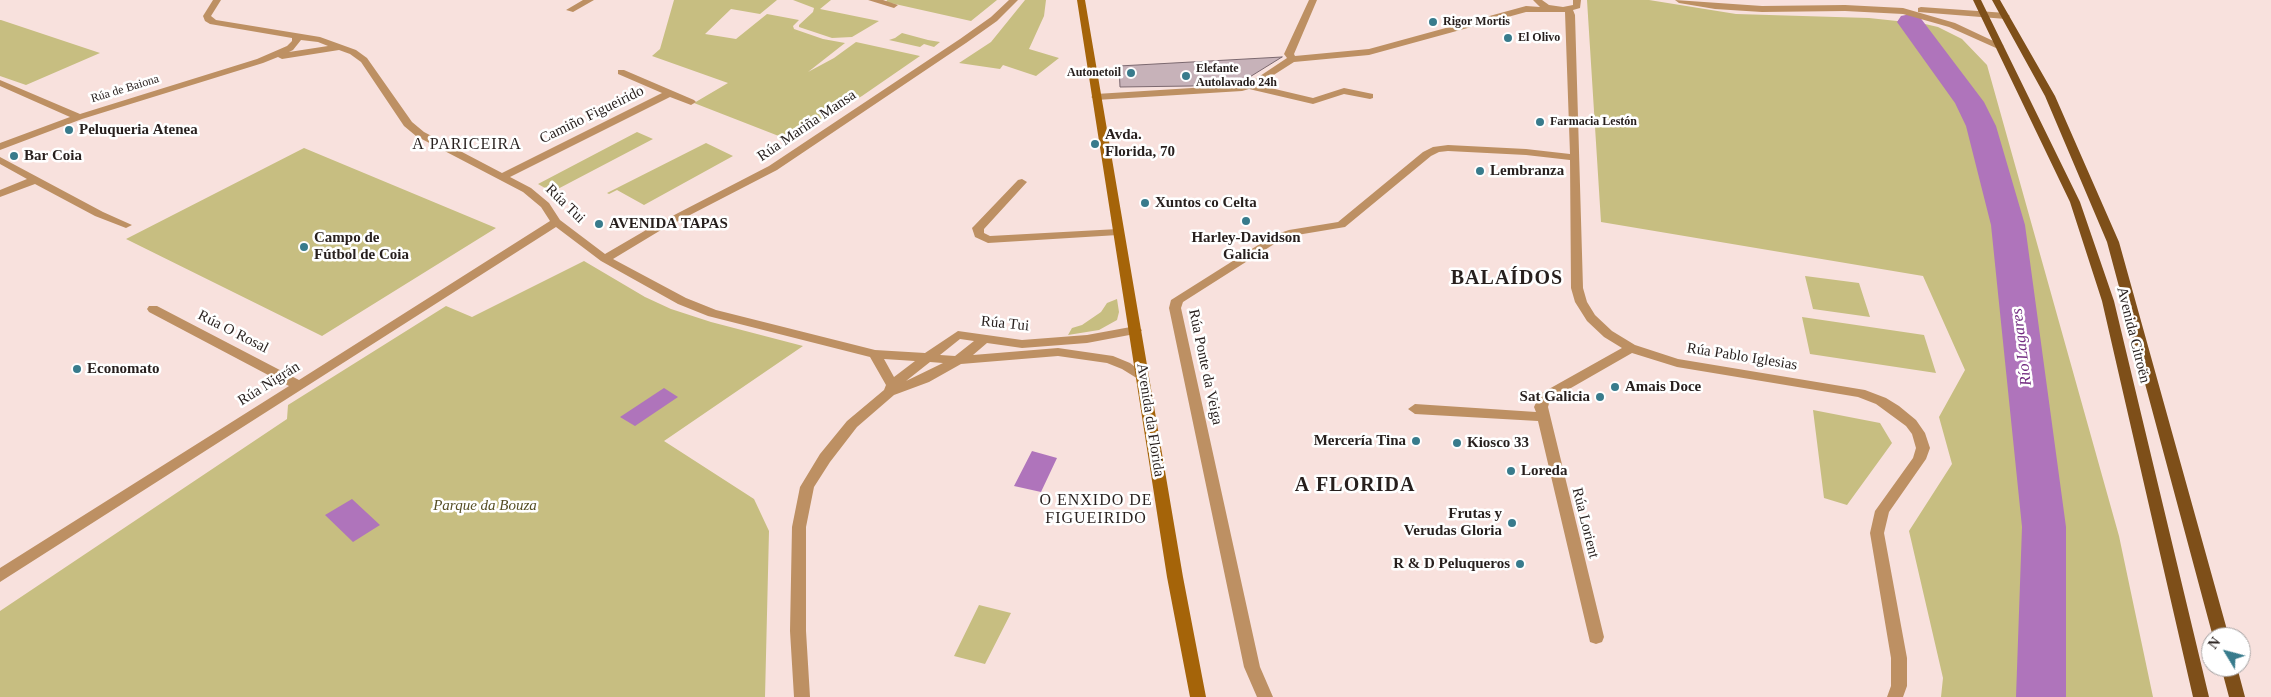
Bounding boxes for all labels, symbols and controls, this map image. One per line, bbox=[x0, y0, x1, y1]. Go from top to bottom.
place label: Rigor Mortis bbox=[1443, 15, 1510, 29]
marker: Rigor Mortis bbox=[1427, 16, 1439, 28]
place label: El Olivo bbox=[1518, 31, 1560, 45]
marker: El Olivo bbox=[1502, 32, 1514, 44]
place label: Elefante Autolavado 24h bbox=[1196, 62, 1277, 90]
place label: Autonetoil bbox=[1067, 66, 1121, 80]
marker: Autonetoil bbox=[1125, 67, 1137, 79]
marker: Elefante Autolavado 24h bbox=[1180, 70, 1192, 82]
street label: Rúa de Baiona bbox=[89, 72, 161, 106]
street label: Camiño Figueirido bbox=[537, 82, 647, 148]
street label: Rúa Mariña Mansa bbox=[754, 86, 860, 166]
place label: Farmacia Lestón bbox=[1550, 115, 1637, 129]
marker: Farmacia Lestón bbox=[1534, 116, 1546, 128]
place label: Peluqueria Atenea bbox=[79, 121, 198, 139]
marker: Peluqueria Atenea bbox=[63, 124, 75, 136]
place label: Avda. Florida, 70 bbox=[1105, 126, 1175, 161]
district label: A PARICEIRA bbox=[411, 135, 523, 155]
marker: Avda. Florida, 70 bbox=[1089, 138, 1101, 150]
place label: Bar Coia bbox=[24, 147, 82, 165]
marker: Bar Coia bbox=[8, 150, 20, 162]
place label: Lembranza bbox=[1490, 162, 1564, 180]
marker: Lembranza bbox=[1474, 165, 1486, 177]
street label: Rúa Tui bbox=[541, 181, 589, 227]
place label: Xuntos co Celta bbox=[1155, 194, 1257, 212]
marker: Xuntos co Celta bbox=[1139, 197, 1151, 209]
place label: AVENIDA TAPAS bbox=[609, 215, 728, 233]
marker: Harley-Davidson Galicia bbox=[1240, 215, 1252, 227]
marker: AVENIDA TAPAS bbox=[593, 218, 605, 230]
place label: Campo de Fútbol de Coia bbox=[314, 229, 409, 264]
place label: Harley-Davidson Galicia bbox=[1191, 229, 1301, 264]
marker: Campo de Fútbol de Coia bbox=[298, 241, 310, 253]
district label: BALAÍDOS bbox=[1450, 267, 1564, 291]
street label: Avenida Citroën bbox=[2112, 285, 2154, 385]
street label: Rúa O Rosal bbox=[195, 307, 271, 357]
street label: Rúa Ponte da Veiga bbox=[1184, 307, 1226, 427]
water label: Río Lagares bbox=[2008, 307, 2036, 387]
street label: Rúa Tui bbox=[980, 313, 1030, 335]
street label: Rúa Pablo Iglesias bbox=[1685, 339, 1799, 375]
street label: Rúa Nigrán bbox=[235, 358, 303, 410]
place label: Economato bbox=[87, 360, 159, 378]
street label: Avenida da Florida bbox=[1132, 362, 1168, 478]
marker: Economato bbox=[71, 363, 83, 375]
place label: Amais Doce bbox=[1625, 378, 1701, 396]
marker: Amais Doce bbox=[1609, 381, 1621, 393]
place label: Sat Galicia bbox=[1520, 388, 1590, 406]
marker: Sat Galicia bbox=[1594, 391, 1606, 403]
place label: Mercería Tina bbox=[1314, 432, 1406, 450]
place label: Kiosco 33 bbox=[1467, 434, 1529, 452]
marker: Mercería Tina bbox=[1410, 435, 1422, 447]
marker: Kiosco 33 bbox=[1451, 437, 1463, 449]
place label: Loreda bbox=[1521, 462, 1567, 480]
marker: Loreda bbox=[1505, 465, 1517, 477]
district label: A FLORIDA bbox=[1294, 474, 1416, 498]
street label: Rúa Lorient bbox=[1568, 486, 1602, 560]
district label: O ENXIDO DE FIGUEIRIDO bbox=[1038, 491, 1154, 529]
park label: Parque da Bouza bbox=[433, 497, 537, 515]
place label: Frutas y Verudas Gloria bbox=[1404, 505, 1502, 540]
marker: Frutas y Verudas Gloria bbox=[1506, 517, 1518, 529]
place label: R & D Peluqueros bbox=[1393, 555, 1510, 573]
marker: R & D Peluqueros bbox=[1514, 558, 1526, 570]
north arrow bbox=[2201, 627, 2251, 677]
text: N bbox=[2205, 635, 2223, 652]

